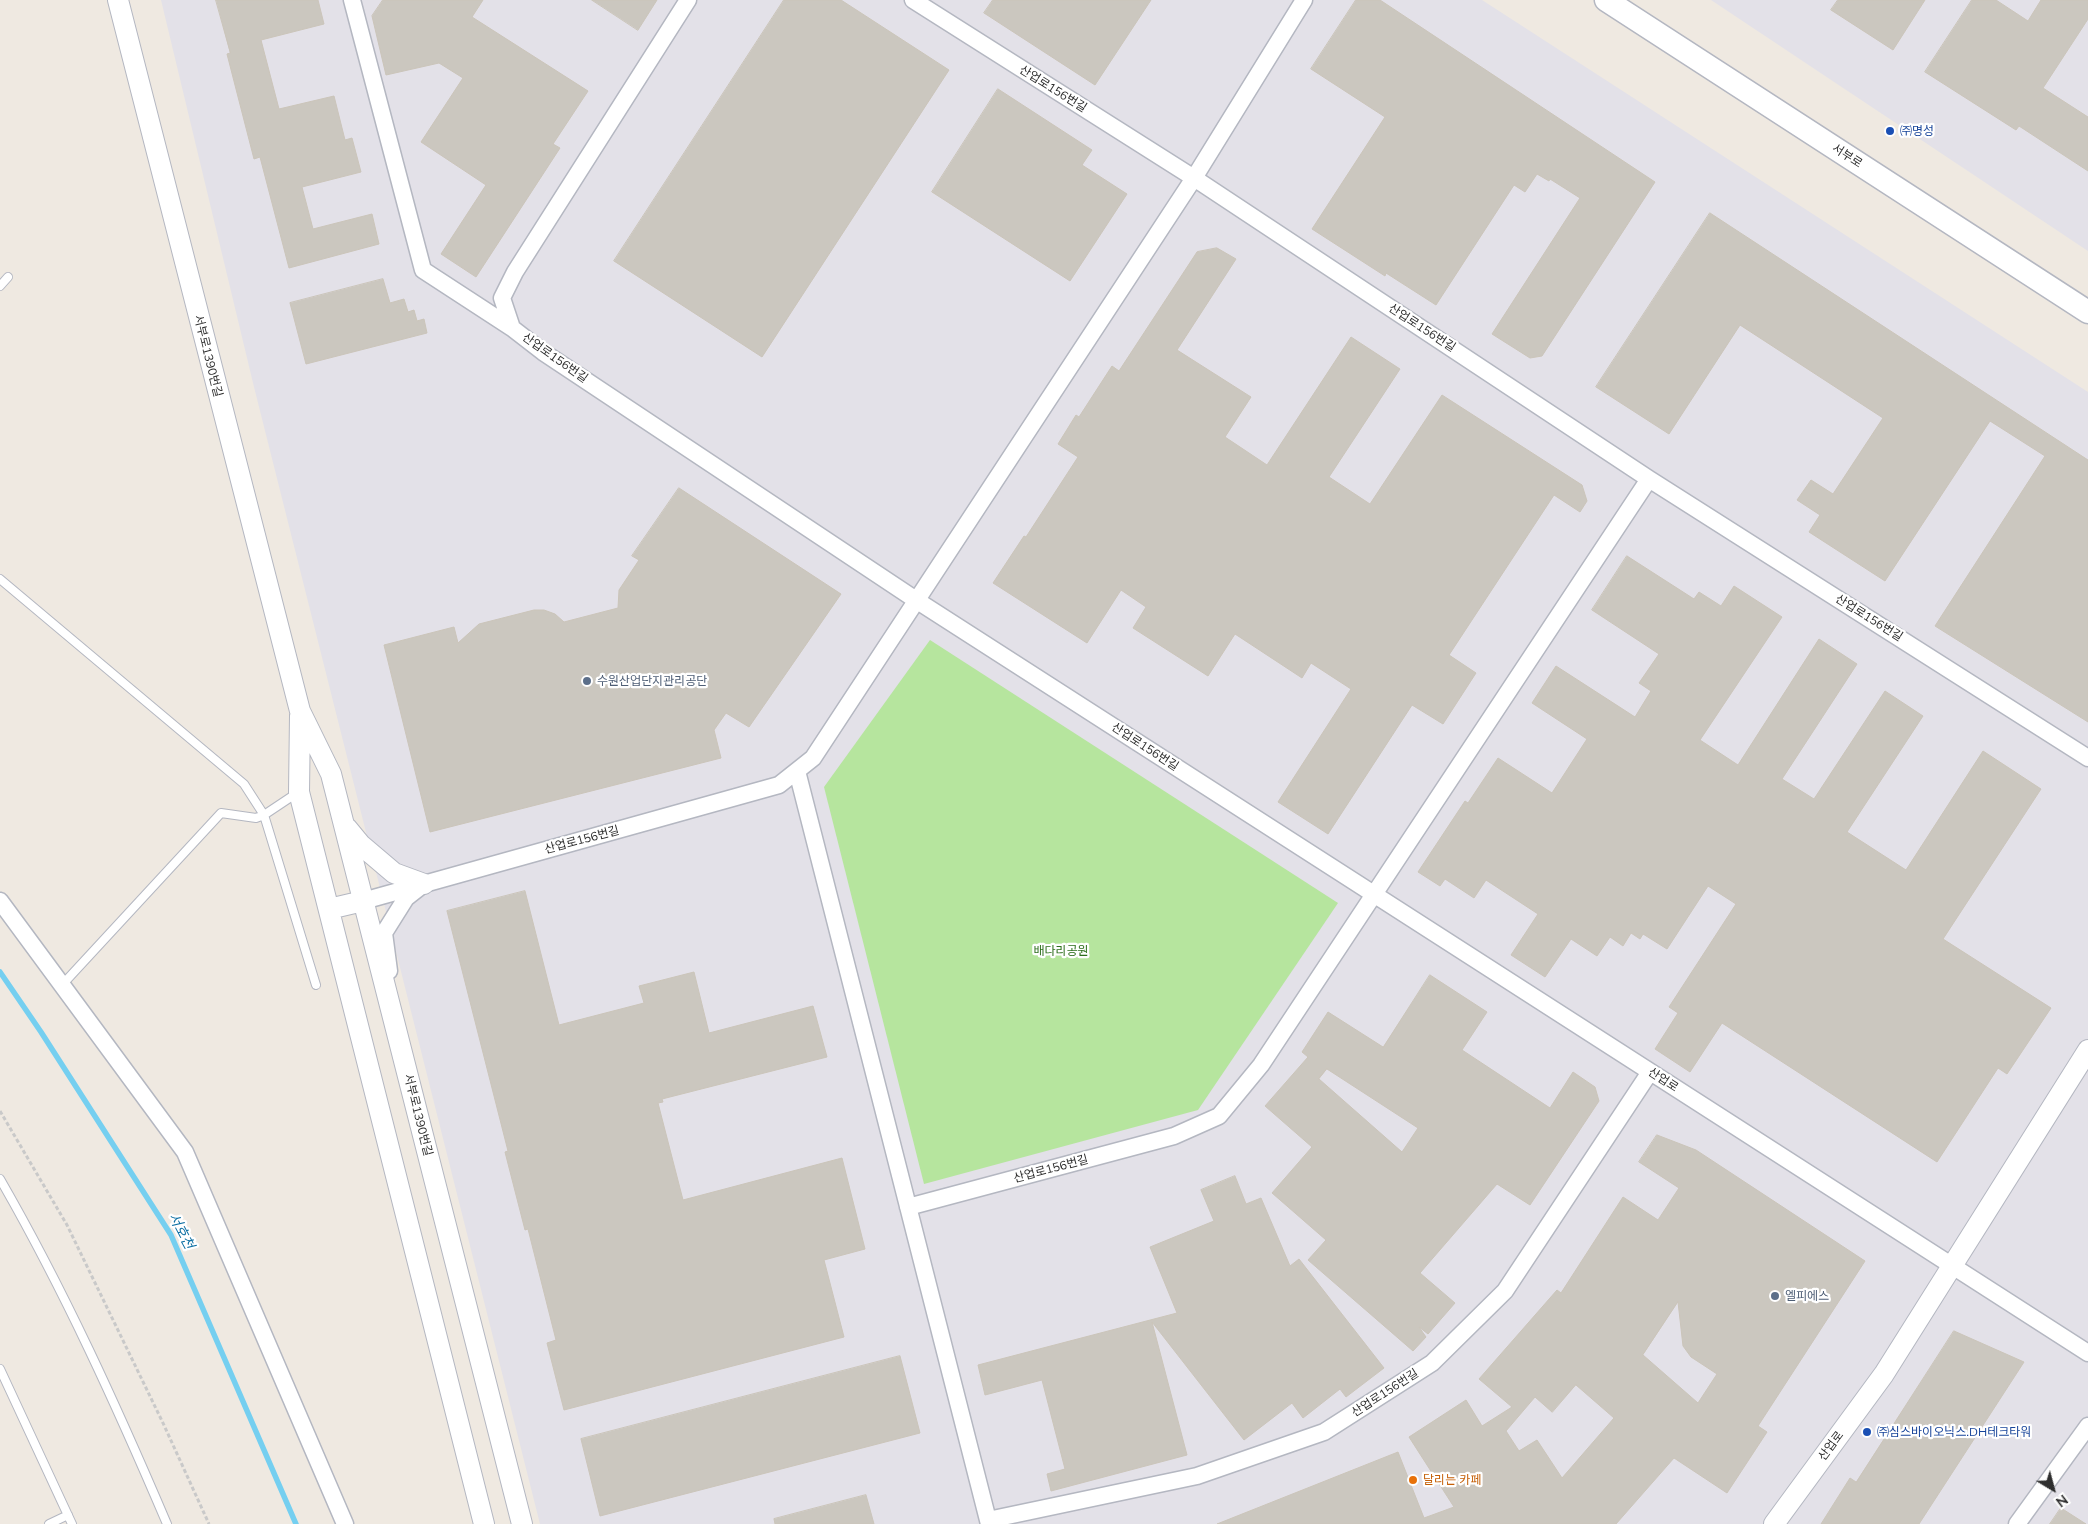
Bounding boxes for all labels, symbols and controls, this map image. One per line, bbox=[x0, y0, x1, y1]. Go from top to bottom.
street label: 산업로156번길 bbox=[1017, 63, 1089, 115]
place label: ㈜명성 bbox=[1900, 124, 1934, 138]
marker: ㈜명성 bbox=[1884, 125, 1896, 137]
street label: 서부로 bbox=[1829, 141, 1865, 171]
street label: 산업로156번길 bbox=[1386, 301, 1458, 355]
street label: 서부로1390번길 bbox=[191, 314, 225, 398]
street label: 산업로156번길 bbox=[519, 330, 591, 386]
street label: 산업로156번길 bbox=[1833, 592, 1905, 644]
place label: 수원산업단지관리공단 bbox=[597, 674, 707, 688]
marker: 수원산업단지관리공단 bbox=[581, 675, 593, 687]
street label: 산업로156번길 bbox=[1109, 720, 1181, 774]
street label: 산업로156번길 bbox=[543, 823, 621, 857]
park label: 배다리공원 bbox=[1033, 944, 1089, 958]
street label: 산업로 bbox=[1645, 1065, 1681, 1095]
street label: 서부로1390번길 bbox=[401, 1073, 435, 1157]
street label: 산업로156번길 bbox=[1012, 1152, 1090, 1186]
water label: 서호천 bbox=[165, 1210, 197, 1252]
place label: 엘피에스 bbox=[1785, 1289, 1829, 1303]
marker: 엘피에스 bbox=[1769, 1290, 1781, 1302]
street label: 산업로156번길 bbox=[1349, 1366, 1421, 1420]
place label: ㈜심스바이오닉스.DH테크타워 bbox=[1877, 1425, 2031, 1439]
marker: ㈜심스바이오닉스.DH테크타워 bbox=[1861, 1426, 1873, 1438]
street label: 산업로 bbox=[1815, 1428, 1847, 1464]
north arrow bbox=[2028, 1464, 2078, 1514]
place label: 달리는 카페 bbox=[1423, 1473, 1481, 1487]
marker: 달리는 카페 bbox=[1407, 1474, 1419, 1486]
text: N bbox=[2052, 1491, 2072, 1511]

